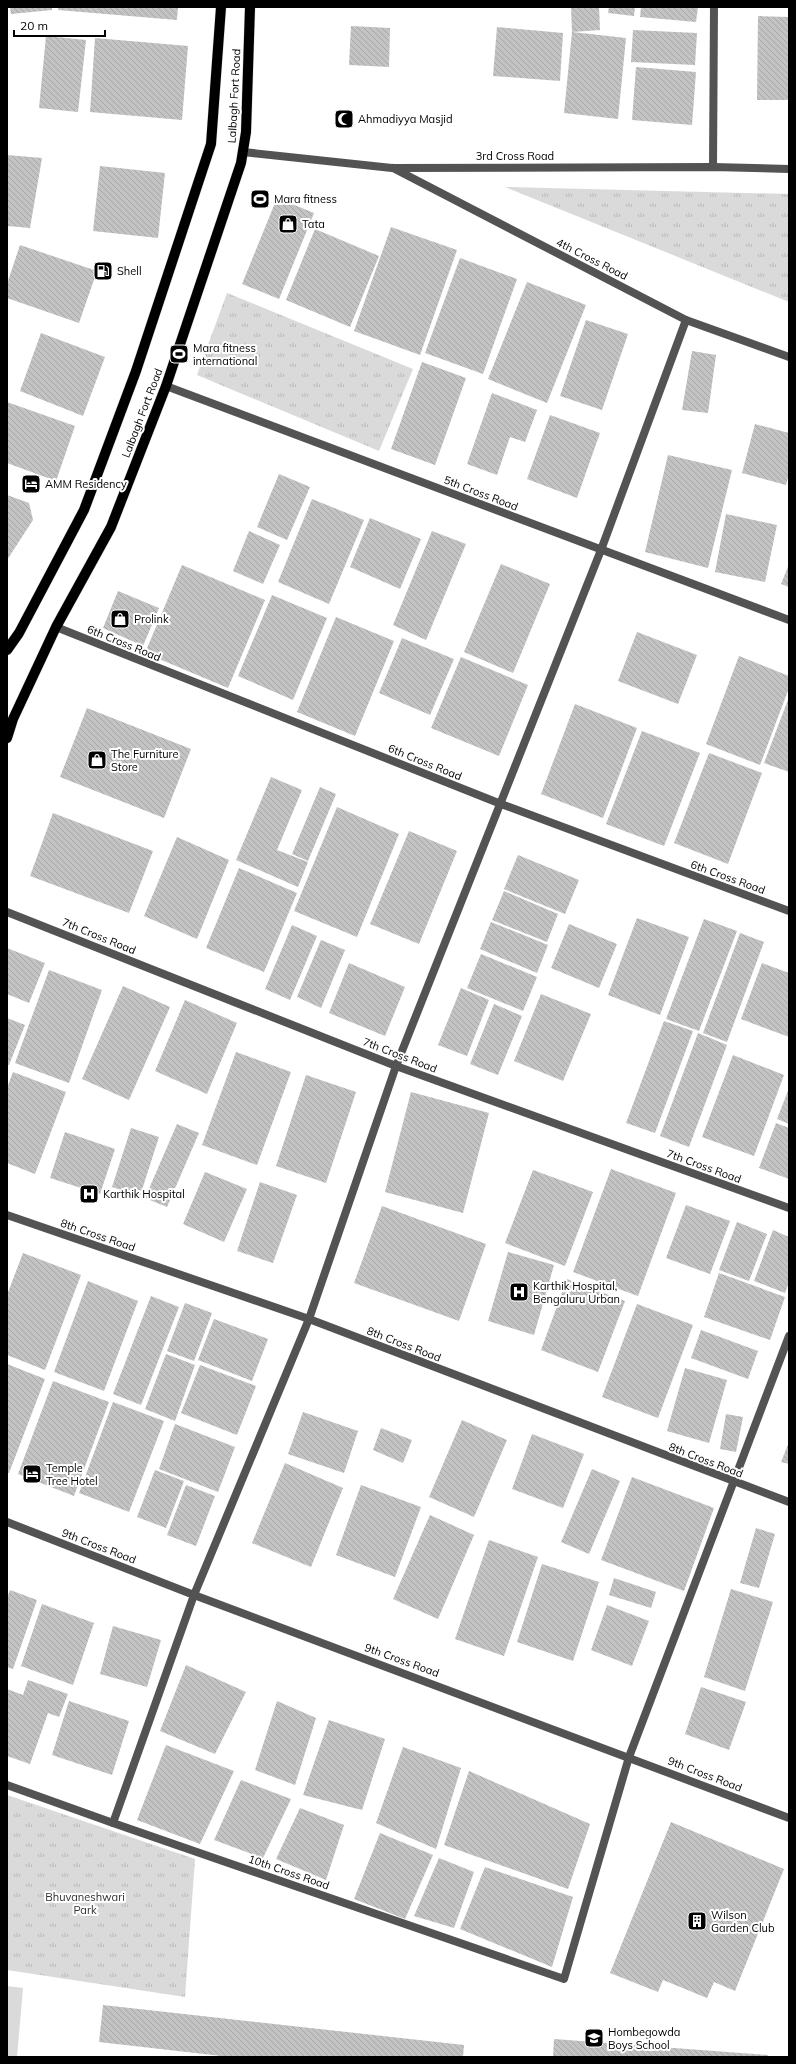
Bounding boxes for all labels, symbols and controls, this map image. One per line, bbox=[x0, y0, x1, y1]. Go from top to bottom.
scale bar bbox=[14, 12, 105, 38]
text: 20 m bbox=[20, 18, 48, 33]
street label: Lalbagh Fort Road bbox=[225, 48, 243, 144]
mosque icon: Ahmadiyya Masjid bbox=[333, 108, 355, 130]
place label: Ahmadiyya Masjid bbox=[358, 112, 453, 126]
street label: 3rd Cross Road bbox=[476, 149, 554, 163]
sports icon: Mara fitness bbox=[249, 188, 271, 210]
place label: Mara fitness bbox=[274, 192, 337, 206]
shop icon: Tata bbox=[277, 213, 299, 235]
place label: Tata bbox=[302, 217, 325, 231]
street label: 4th Cross Road bbox=[554, 235, 630, 283]
fuel station icon: Shell bbox=[92, 260, 114, 282]
place label: Shell bbox=[117, 264, 142, 278]
place label: Mara fitness international bbox=[193, 341, 257, 368]
sports icon: Mara fitness international bbox=[168, 343, 190, 365]
street label: Lalbagh Fort Road bbox=[119, 366, 165, 460]
street label: 5th Cross Road bbox=[442, 472, 520, 514]
hotel icon: AMM Residency bbox=[20, 473, 42, 495]
place label: AMM Residency bbox=[45, 477, 127, 491]
shop icon: Prolink bbox=[109, 608, 131, 630]
place label: Prolink bbox=[134, 612, 169, 626]
street label: 6th Cross Road bbox=[85, 622, 163, 664]
street label: 6th Cross Road bbox=[386, 741, 464, 783]
place label: The Furniture Store bbox=[111, 747, 179, 774]
shop icon: The Furniture Store bbox=[86, 749, 108, 771]
street label: 6th Cross Road bbox=[689, 857, 767, 897]
street label: 7th Cross Road bbox=[60, 915, 138, 957]
street label: 7th Cross Road bbox=[361, 1034, 439, 1076]
street label: 7th Cross Road bbox=[665, 1146, 743, 1186]
hospital icon: Karthik Hospital bbox=[78, 1183, 100, 1205]
place label: Karthik Hospital bbox=[103, 1187, 185, 1201]
street label: 8th Cross Road bbox=[59, 1216, 137, 1254]
place label: Karthik Hospital, Bengaluru Urban bbox=[533, 1279, 620, 1306]
hospital icon: Karthik Hospital, Bengaluru Urban bbox=[508, 1281, 530, 1303]
street label: 8th Cross Road bbox=[365, 1323, 443, 1365]
street label: 8th Cross Road bbox=[667, 1439, 745, 1481]
place label: Temple Tree Hotel bbox=[46, 1461, 98, 1488]
hotel icon: Temple Tree Hotel bbox=[21, 1463, 43, 1485]
street label: 9th Cross Road bbox=[60, 1525, 138, 1567]
street label: 9th Cross Road bbox=[363, 1640, 441, 1680]
street label: 9th Cross Road bbox=[666, 1753, 744, 1795]
street label: 10th Cross Road bbox=[247, 1852, 331, 1892]
park label: Bhuvaneshwari Park bbox=[45, 1890, 125, 1917]
place label: Wilson Garden Club bbox=[711, 1908, 775, 1935]
building icon: Wilson Garden Club bbox=[686, 1910, 708, 1932]
place label: Hombegowda Boys School bbox=[608, 2025, 680, 2052]
school or university icon: Hombegowda Boys School bbox=[583, 2027, 605, 2049]

